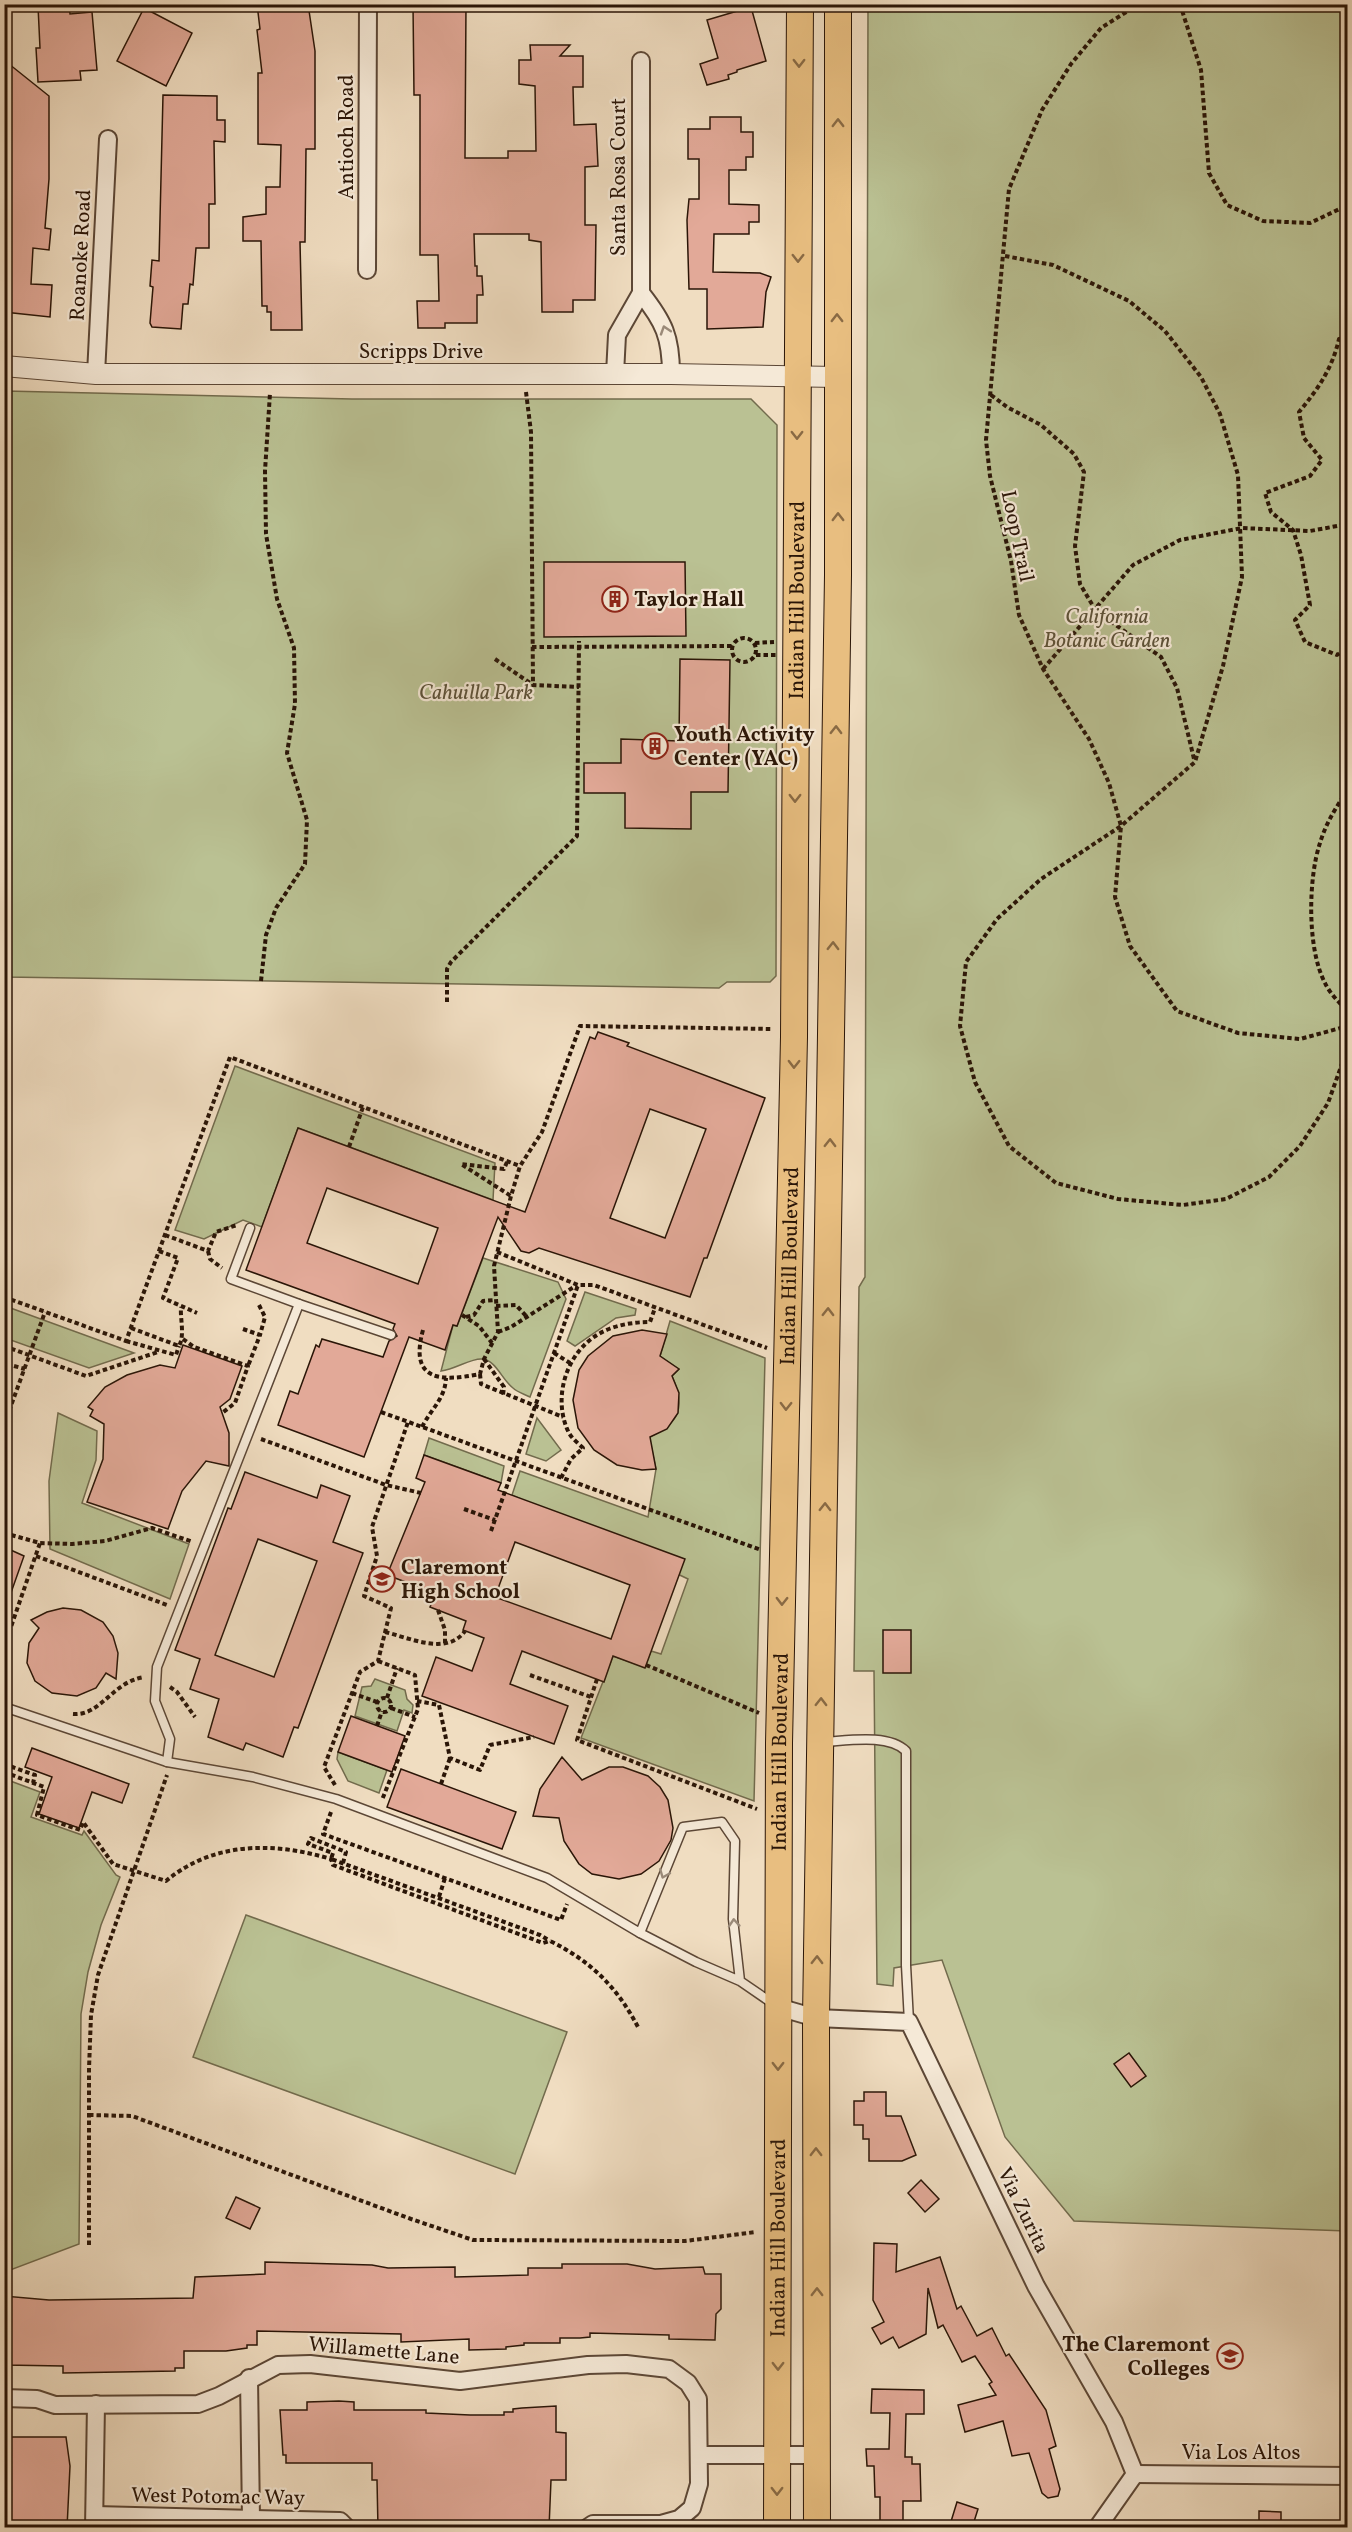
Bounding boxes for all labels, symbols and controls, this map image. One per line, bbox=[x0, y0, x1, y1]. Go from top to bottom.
one-way arrow bbox=[793, 58, 805, 67]
street label: Antioch Road bbox=[333, 74, 362, 200]
street label: Santa Rosa Court bbox=[605, 98, 634, 256]
one-way arrow bbox=[832, 119, 844, 128]
street label: Roanoke Road bbox=[64, 189, 99, 322]
one-way arrow bbox=[792, 253, 804, 262]
one-way arrow bbox=[831, 314, 843, 323]
one-way arrow bbox=[660, 325, 673, 336]
street label: Scripps Drive bbox=[359, 338, 483, 367]
one-way arrow bbox=[791, 431, 803, 440]
street label: Loop Trail bbox=[993, 488, 1040, 585]
street label: Indian Hill Boulevard bbox=[783, 501, 813, 700]
one-way arrow bbox=[832, 512, 844, 521]
building icon: Taylor Hall bbox=[600, 584, 630, 614]
place label: Taylor Hall bbox=[634, 586, 744, 615]
park label: California Botanic Garden bbox=[1044, 603, 1170, 656]
park label: Cahuilla Park bbox=[419, 679, 533, 708]
place label: Youth Activity Center (YAC) bbox=[674, 721, 815, 774]
one-way arrow bbox=[830, 726, 842, 735]
building icon: Youth Activity Center (YAC) bbox=[640, 731, 670, 761]
one-way arrow bbox=[789, 794, 801, 803]
one-way arrow bbox=[827, 942, 839, 951]
one-way arrow bbox=[788, 1060, 800, 1069]
one-way arrow bbox=[824, 1138, 837, 1147]
street label: Indian Hill Boulevard bbox=[774, 1166, 807, 1366]
one-way arrow bbox=[822, 1307, 834, 1316]
one-way arrow bbox=[780, 1401, 792, 1410]
one-way arrow bbox=[818, 1502, 831, 1511]
place label: Claremont High School bbox=[401, 1554, 520, 1607]
school or university icon: Claremont High School bbox=[367, 1564, 397, 1594]
one-way arrow bbox=[776, 1596, 788, 1605]
street label: Indian Hill Boulevard bbox=[766, 1652, 797, 1851]
one-way arrow bbox=[815, 1697, 828, 1706]
one-way arrow bbox=[659, 1868, 672, 1879]
one-way arrow bbox=[728, 1919, 741, 1928]
one-way arrow bbox=[811, 1955, 823, 1964]
one-way arrow bbox=[772, 2061, 784, 2070]
street label: Indian Hill Boulevard bbox=[764, 2139, 794, 2337]
one-way arrow bbox=[810, 2147, 823, 2156]
street label: Via Zurita bbox=[989, 2163, 1056, 2259]
one-way arrow bbox=[811, 2287, 823, 2296]
street label: Willamette Lane bbox=[307, 2330, 461, 2373]
place label: The Claremont Colleges bbox=[1062, 2331, 1210, 2384]
school or university icon: The Claremont Colleges bbox=[1215, 2341, 1245, 2371]
one-way arrow bbox=[772, 2361, 784, 2370]
street label: Via Los Altos bbox=[1182, 2439, 1300, 2468]
street label: West Potomac Way bbox=[131, 2481, 306, 2514]
one-way arrow bbox=[771, 2487, 783, 2496]

